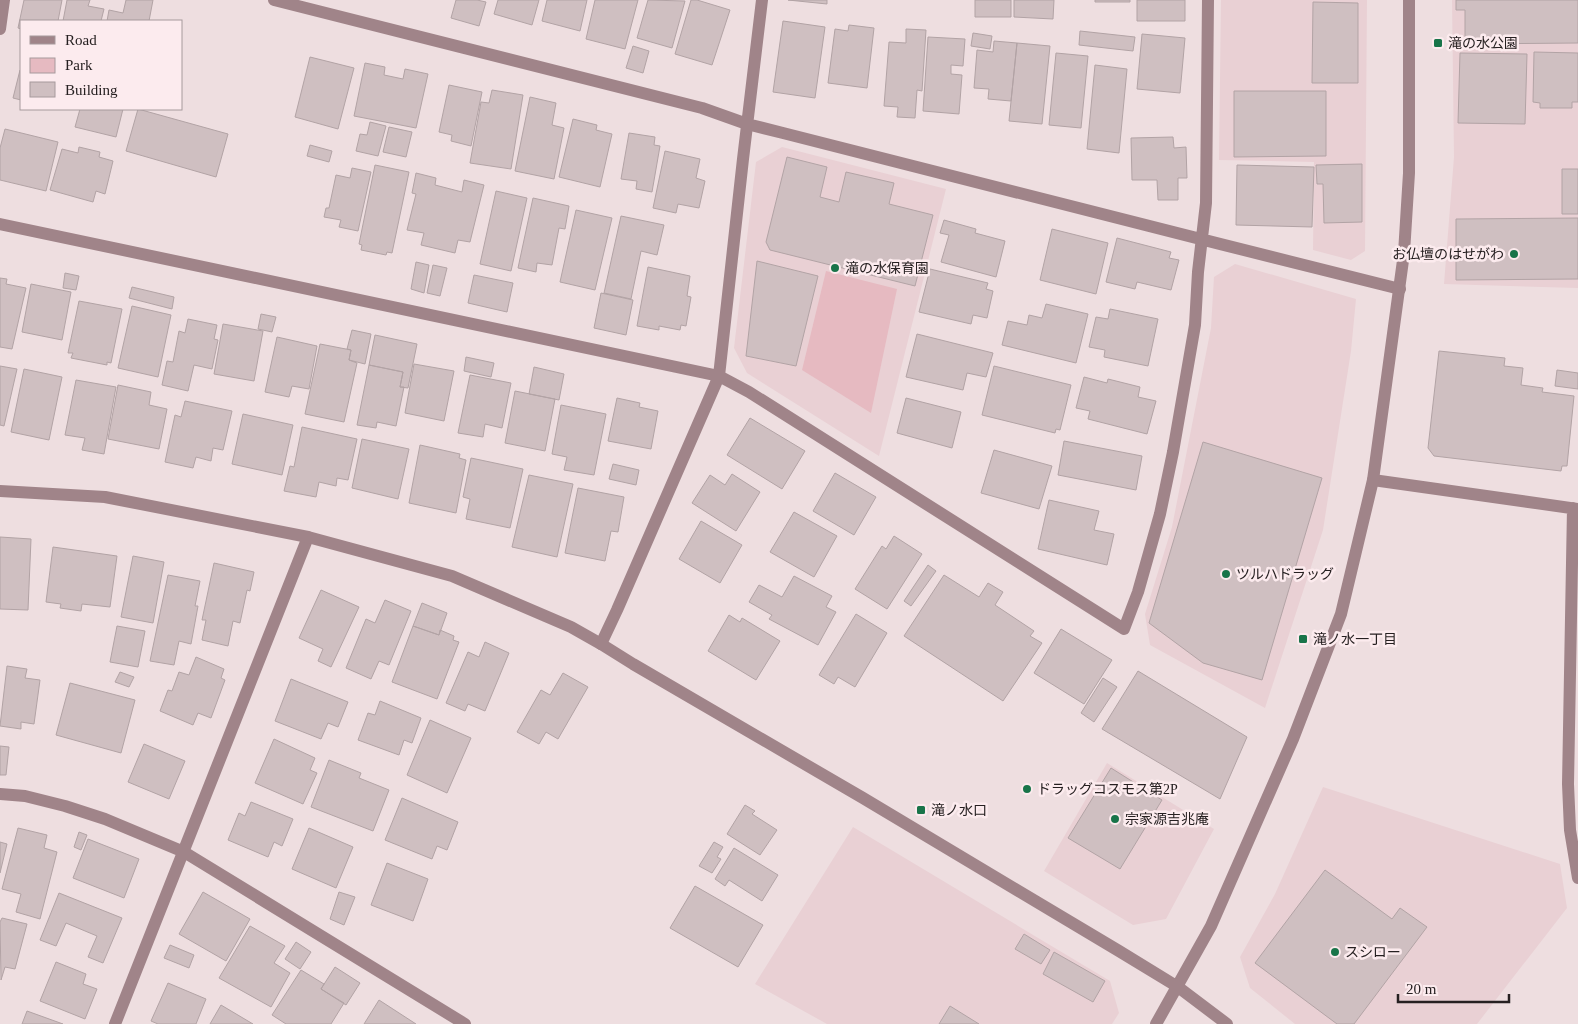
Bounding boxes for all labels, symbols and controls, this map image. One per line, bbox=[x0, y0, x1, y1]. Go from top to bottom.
legend bbox=[20, 20, 182, 110]
text: Road bbox=[65, 32, 97, 48]
place label: 滝の水公園 bbox=[1448, 36, 1518, 51]
marker: 滝の水公園 bbox=[1432, 37, 1444, 49]
text: Park bbox=[65, 57, 93, 73]
text: Building bbox=[65, 82, 118, 98]
place label: お仏壇のはせがわ bbox=[1392, 247, 1504, 262]
marker: お仏壇のはせがわ bbox=[1508, 248, 1520, 260]
place label: 滝の水保育園 bbox=[845, 261, 929, 276]
marker: 滝の水保育園 bbox=[829, 262, 841, 274]
place label: ツルハドラッグ bbox=[1236, 567, 1334, 582]
marker: ツルハドラッグ bbox=[1220, 568, 1232, 580]
place label: 滝ノ水一丁目 bbox=[1313, 632, 1397, 647]
marker: 滝ノ水一丁目 bbox=[1297, 633, 1309, 645]
place label: ドラッグコスモス第2P bbox=[1037, 781, 1178, 797]
marker: ドラッグコスモス第2P bbox=[1021, 783, 1033, 795]
place label: 滝ノ水口 bbox=[931, 803, 987, 818]
marker: 滝ノ水口 bbox=[915, 804, 927, 816]
place label: 宗家源吉兆庵 bbox=[1125, 812, 1209, 827]
marker: 宗家源吉兆庵 bbox=[1109, 813, 1121, 825]
place label: スシロー bbox=[1345, 945, 1401, 960]
marker: スシロー bbox=[1329, 946, 1341, 958]
scale bar bbox=[1398, 972, 1509, 1004]
text: 20 m bbox=[1406, 981, 1437, 997]

